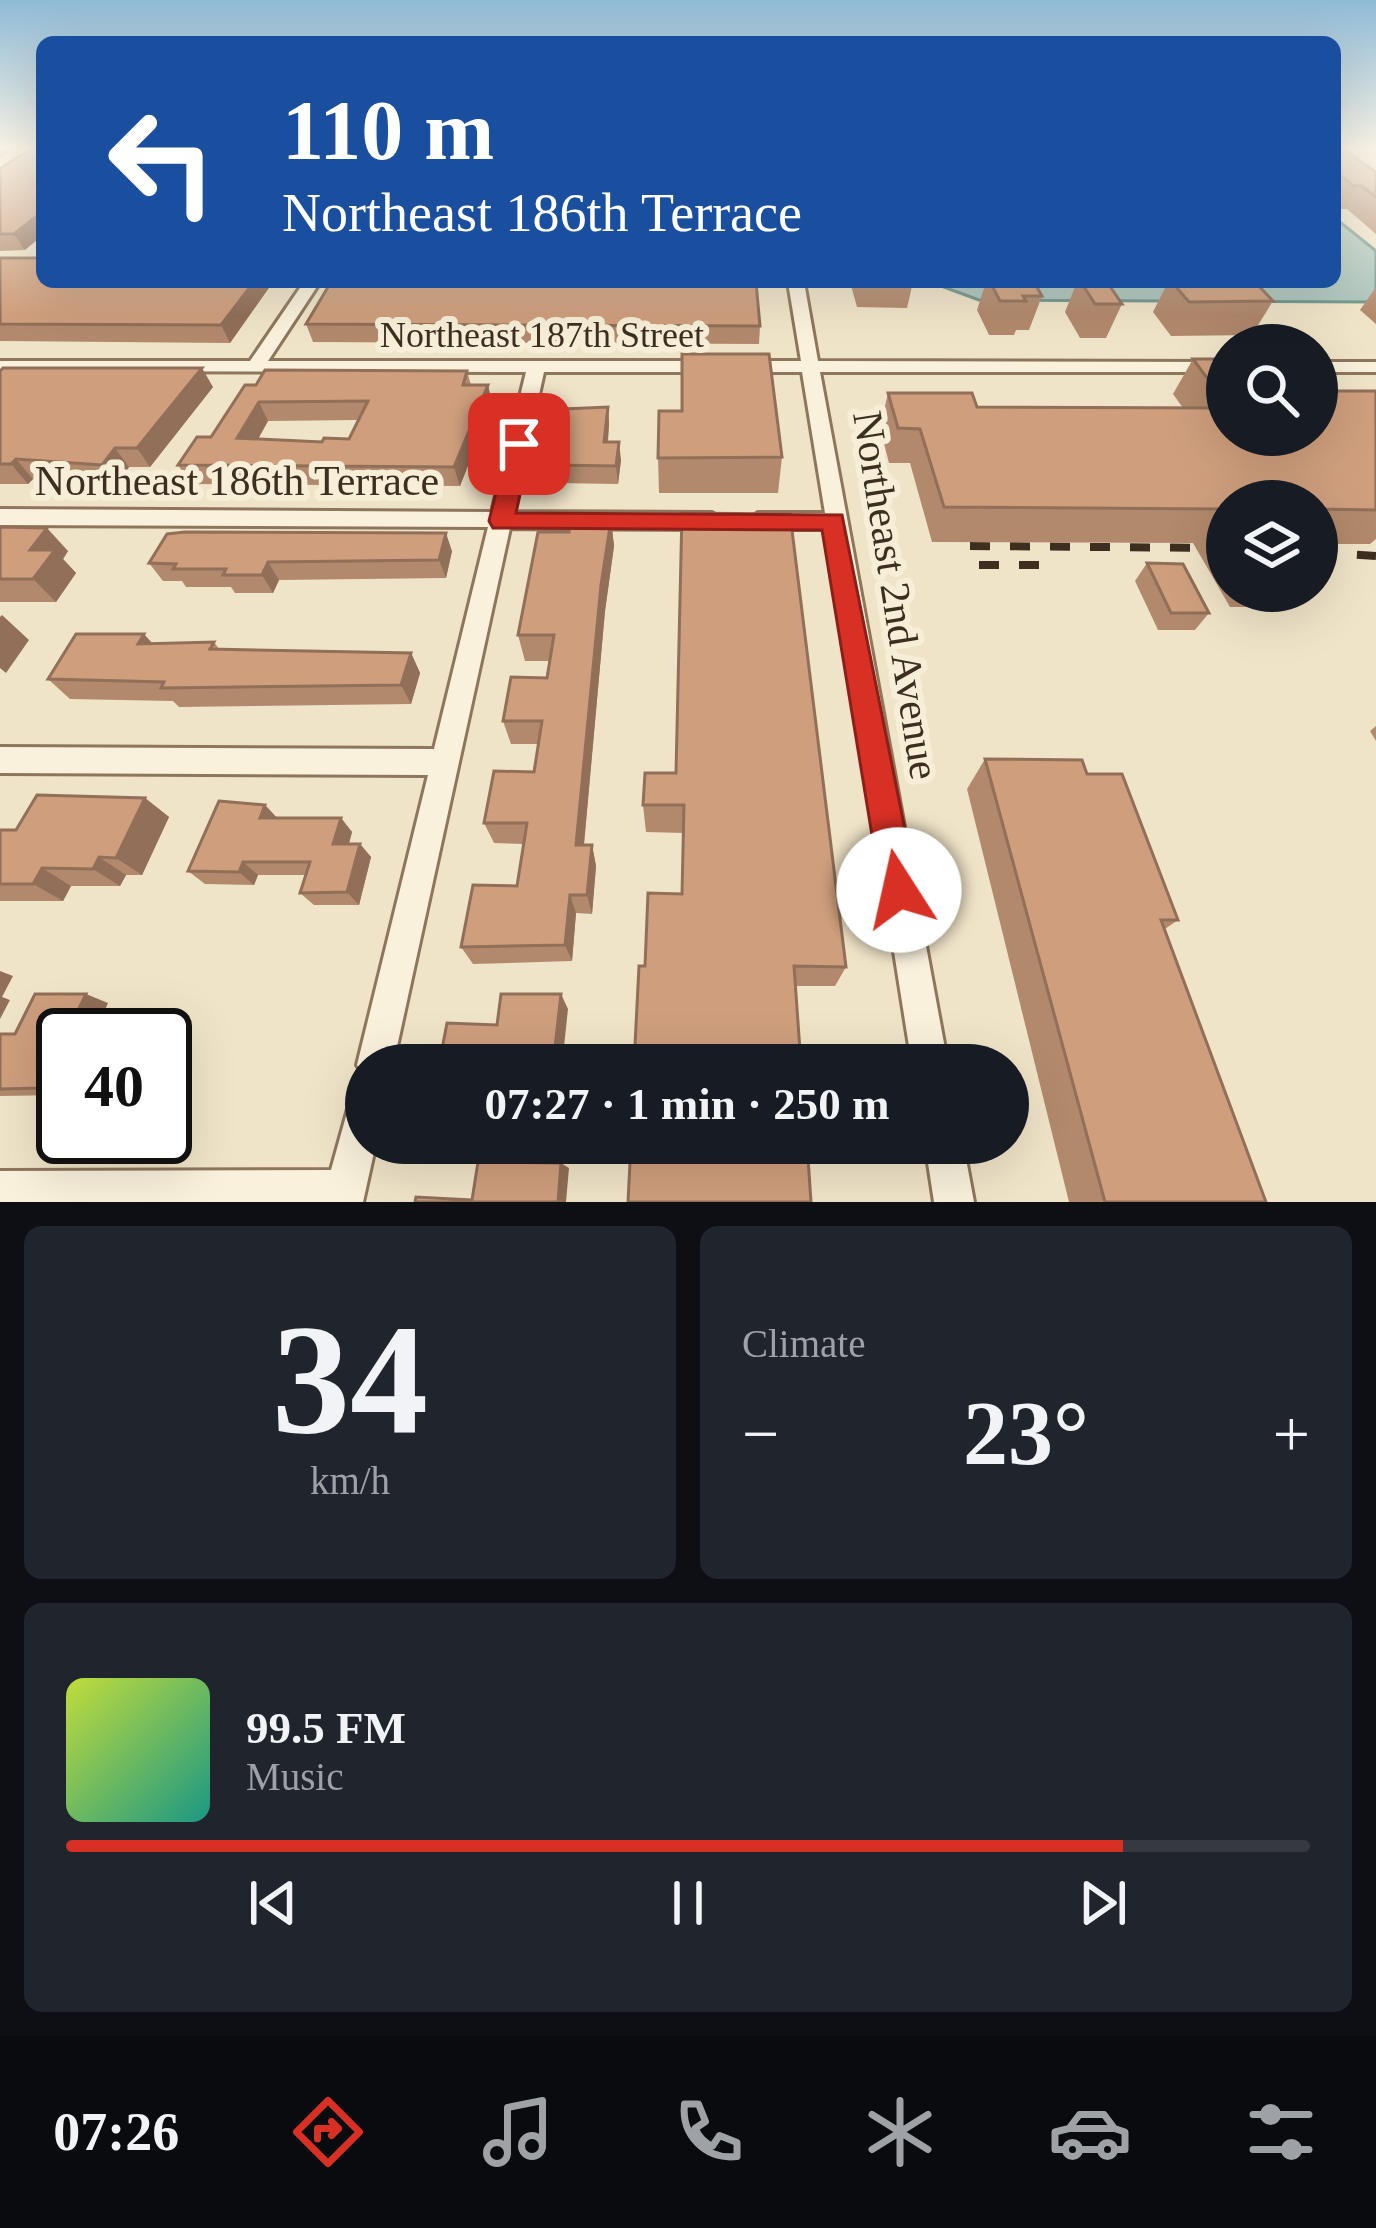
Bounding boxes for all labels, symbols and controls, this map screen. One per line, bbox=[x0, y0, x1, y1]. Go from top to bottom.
icon: left bbox=[84, 84, 240, 240]
text: 110 m bbox=[282, 84, 494, 177]
text: Northeast 186th Terrace bbox=[282, 183, 802, 243]
street label: Northeast 187th Street bbox=[380, 315, 704, 355]
map controls bbox=[1206, 324, 1338, 612]
button: search bbox=[1206, 324, 1338, 456]
pin bbox=[468, 393, 570, 495]
street label: Northeast 2nd Avenue bbox=[844, 408, 948, 783]
icon: arrive bbox=[486, 411, 552, 477]
street label: Northeast 186th Terrace bbox=[35, 458, 439, 504]
button: layers bbox=[1206, 480, 1338, 612]
position arrow bbox=[836, 827, 962, 953]
speed limit sign: 40 bbox=[36, 1008, 192, 1164]
text: 07:27 · 1 min · 250 m bbox=[485, 1079, 890, 1129]
text: 34 bbox=[272, 1293, 428, 1466]
text: Climate bbox=[742, 1322, 865, 1365]
text: 23° bbox=[963, 1384, 1089, 1483]
text: − bbox=[742, 1397, 779, 1470]
text: + bbox=[1273, 1397, 1310, 1470]
text: km/h bbox=[310, 1459, 390, 1502]
text: 99.5 FM bbox=[246, 1703, 406, 1753]
text: Music bbox=[246, 1755, 344, 1798]
icon: previous bbox=[240, 1870, 306, 1936]
icon: pause bbox=[655, 1870, 721, 1936]
icon: next bbox=[1070, 1870, 1136, 1936]
icon: directions bbox=[286, 2090, 370, 2174]
icon: music bbox=[476, 2090, 560, 2174]
icon: phone bbox=[667, 2090, 751, 2174]
icon: climate bbox=[858, 2090, 942, 2174]
icon: car bbox=[1048, 2090, 1132, 2174]
icon: filters bbox=[1239, 2090, 1323, 2174]
text: 07:26 bbox=[53, 2102, 179, 2162]

